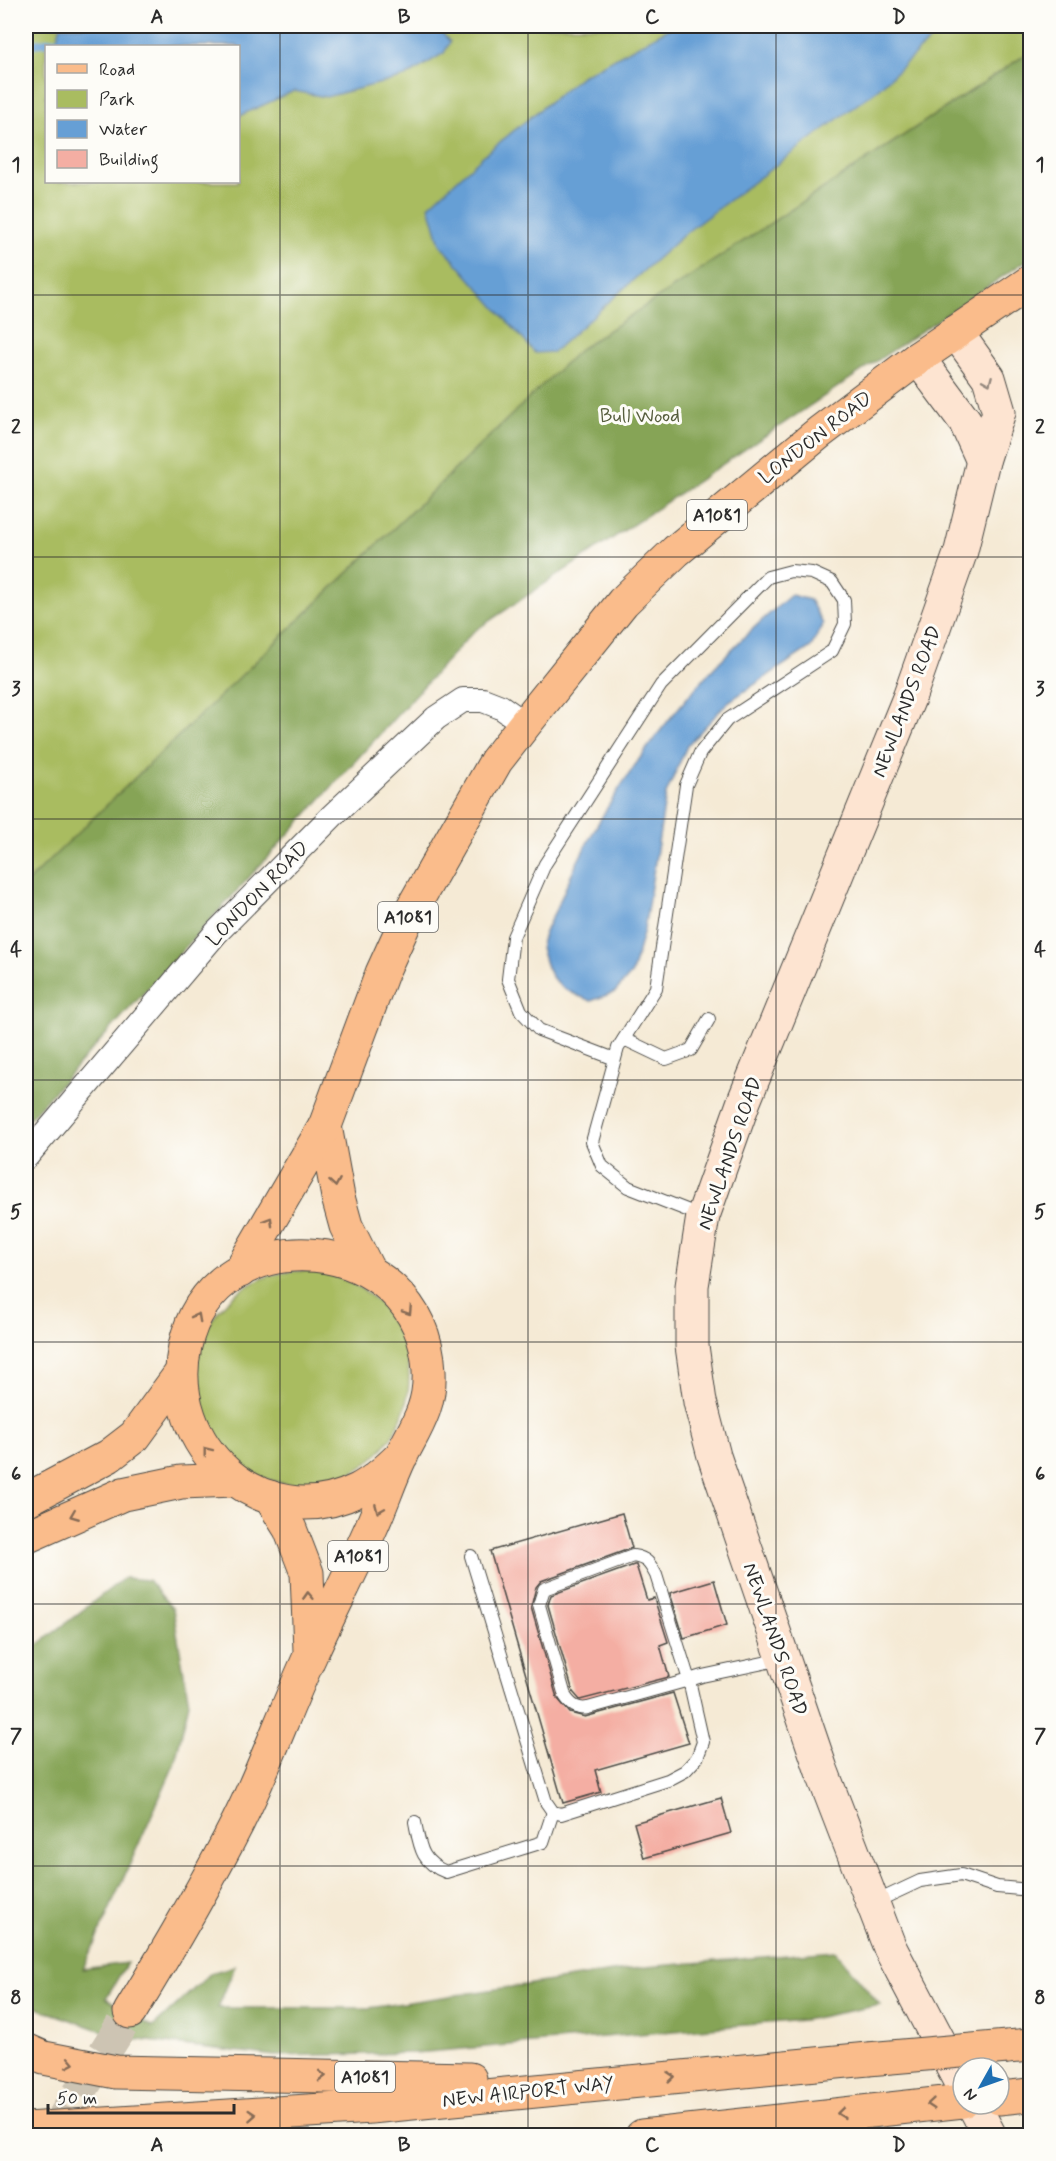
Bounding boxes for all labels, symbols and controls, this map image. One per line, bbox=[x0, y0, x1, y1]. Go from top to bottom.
text: A bbox=[150, 4, 164, 31]
text: B bbox=[398, 4, 411, 31]
text: C bbox=[645, 4, 660, 31]
text: D bbox=[892, 4, 906, 31]
legend bbox=[45, 45, 240, 183]
text: Road bbox=[99, 58, 135, 82]
text: Park bbox=[99, 88, 135, 112]
text: Water bbox=[99, 118, 148, 142]
text: Building bbox=[99, 148, 159, 174]
text: 1 bbox=[12, 152, 20, 179]
text: 1 bbox=[1036, 152, 1044, 179]
one-way arrow bbox=[981, 374, 993, 385]
street label: LONDON ROAD bbox=[754, 385, 878, 491]
park label: Bull Wood bbox=[600, 403, 680, 430]
text: 2 bbox=[11, 414, 21, 441]
text: 2 bbox=[1035, 414, 1045, 441]
road number: A1081 bbox=[687, 500, 747, 530]
street label: NEWLANDS ROAD bbox=[866, 622, 949, 781]
text: 3 bbox=[11, 676, 21, 703]
text: 3 bbox=[1035, 676, 1045, 703]
street label: LONDON ROAD bbox=[201, 835, 315, 953]
road number: A1081 bbox=[378, 902, 438, 932]
text: 4 bbox=[10, 937, 22, 964]
text: 4 bbox=[1034, 937, 1046, 964]
street label: NEWLANDS ROAD bbox=[692, 1073, 769, 1234]
one-way arrow bbox=[328, 1178, 341, 1188]
text: 5 bbox=[10, 1199, 22, 1226]
text: 5 bbox=[1034, 1199, 1046, 1226]
one-way arrow bbox=[262, 1217, 274, 1227]
one-way arrow bbox=[401, 1305, 412, 1316]
one-way arrow bbox=[190, 1313, 201, 1323]
one-way arrow bbox=[203, 1447, 214, 1458]
text: 6 bbox=[11, 1461, 21, 1488]
text: 6 bbox=[1035, 1461, 1045, 1488]
one-way arrow bbox=[374, 1503, 386, 1514]
one-way arrow bbox=[69, 1508, 80, 1520]
road number: A1081 bbox=[328, 1541, 388, 1571]
street label: NEWLANDS ROAD bbox=[736, 1559, 813, 1720]
one-way arrow bbox=[301, 1592, 314, 1601]
text: 7 bbox=[10, 1723, 22, 1750]
text: 7 bbox=[1034, 1723, 1046, 1750]
text: 8 bbox=[10, 1985, 22, 2012]
text: 8 bbox=[1034, 1985, 1046, 2012]
one-way arrow bbox=[65, 2056, 75, 2069]
north arrow bbox=[951, 2056, 1011, 2116]
road number: A1081 bbox=[335, 2062, 395, 2092]
one-way arrow bbox=[317, 2070, 326, 2083]
street label: NEW AIRPORT WAY bbox=[441, 2070, 615, 2115]
one-way arrow bbox=[667, 2071, 676, 2084]
scale bar bbox=[48, 2077, 234, 2115]
text: N bbox=[959, 2084, 982, 2106]
text: 50 m bbox=[57, 2087, 97, 2111]
one-way arrow bbox=[927, 2097, 936, 2110]
one-way arrow bbox=[836, 2106, 846, 2119]
one-way arrow bbox=[247, 2109, 256, 2122]
text: A bbox=[150, 2132, 164, 2159]
text: B bbox=[398, 2132, 411, 2159]
text: C bbox=[645, 2132, 660, 2159]
text: D bbox=[892, 2132, 906, 2159]

